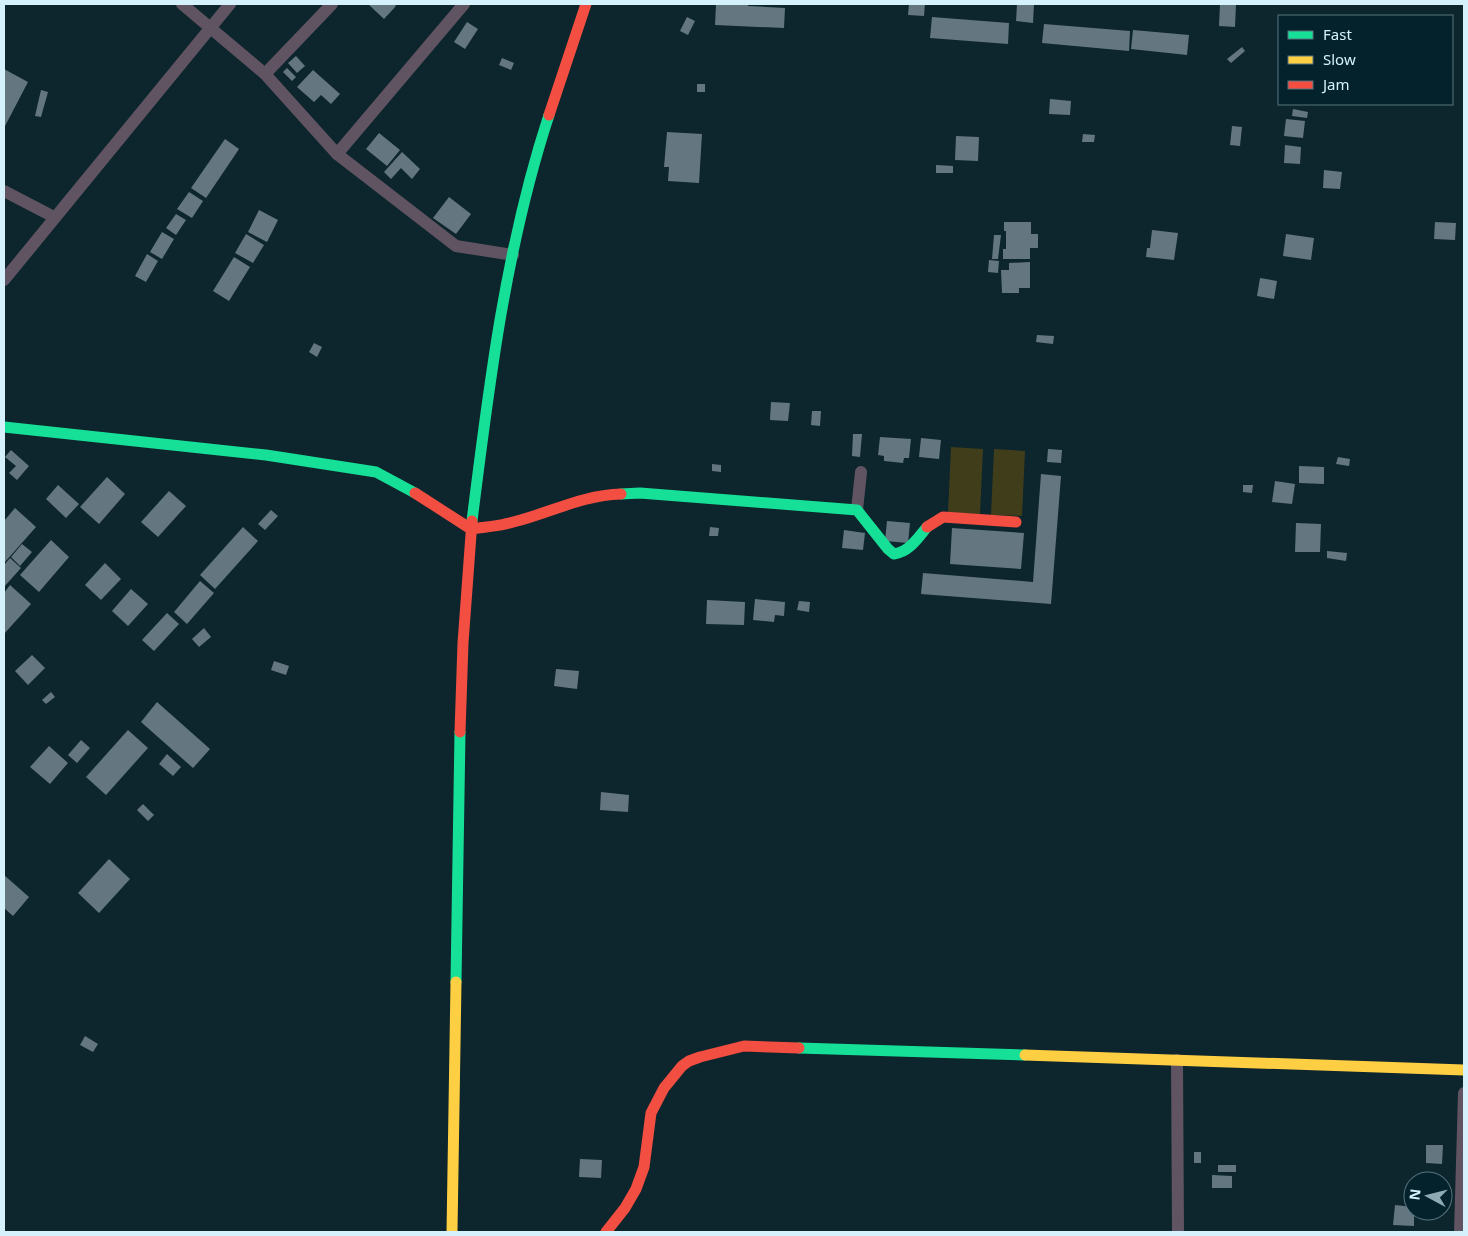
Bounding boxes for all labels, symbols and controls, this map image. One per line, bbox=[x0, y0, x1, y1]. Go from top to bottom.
legend bbox=[1278, 15, 1453, 105]
text: Fast bbox=[1323, 24, 1352, 44]
text: Slow bbox=[1323, 49, 1356, 69]
text: Jam bbox=[1321, 74, 1350, 94]
north arrow bbox=[1403, 1171, 1453, 1221]
text: N bbox=[1404, 1188, 1425, 1201]

